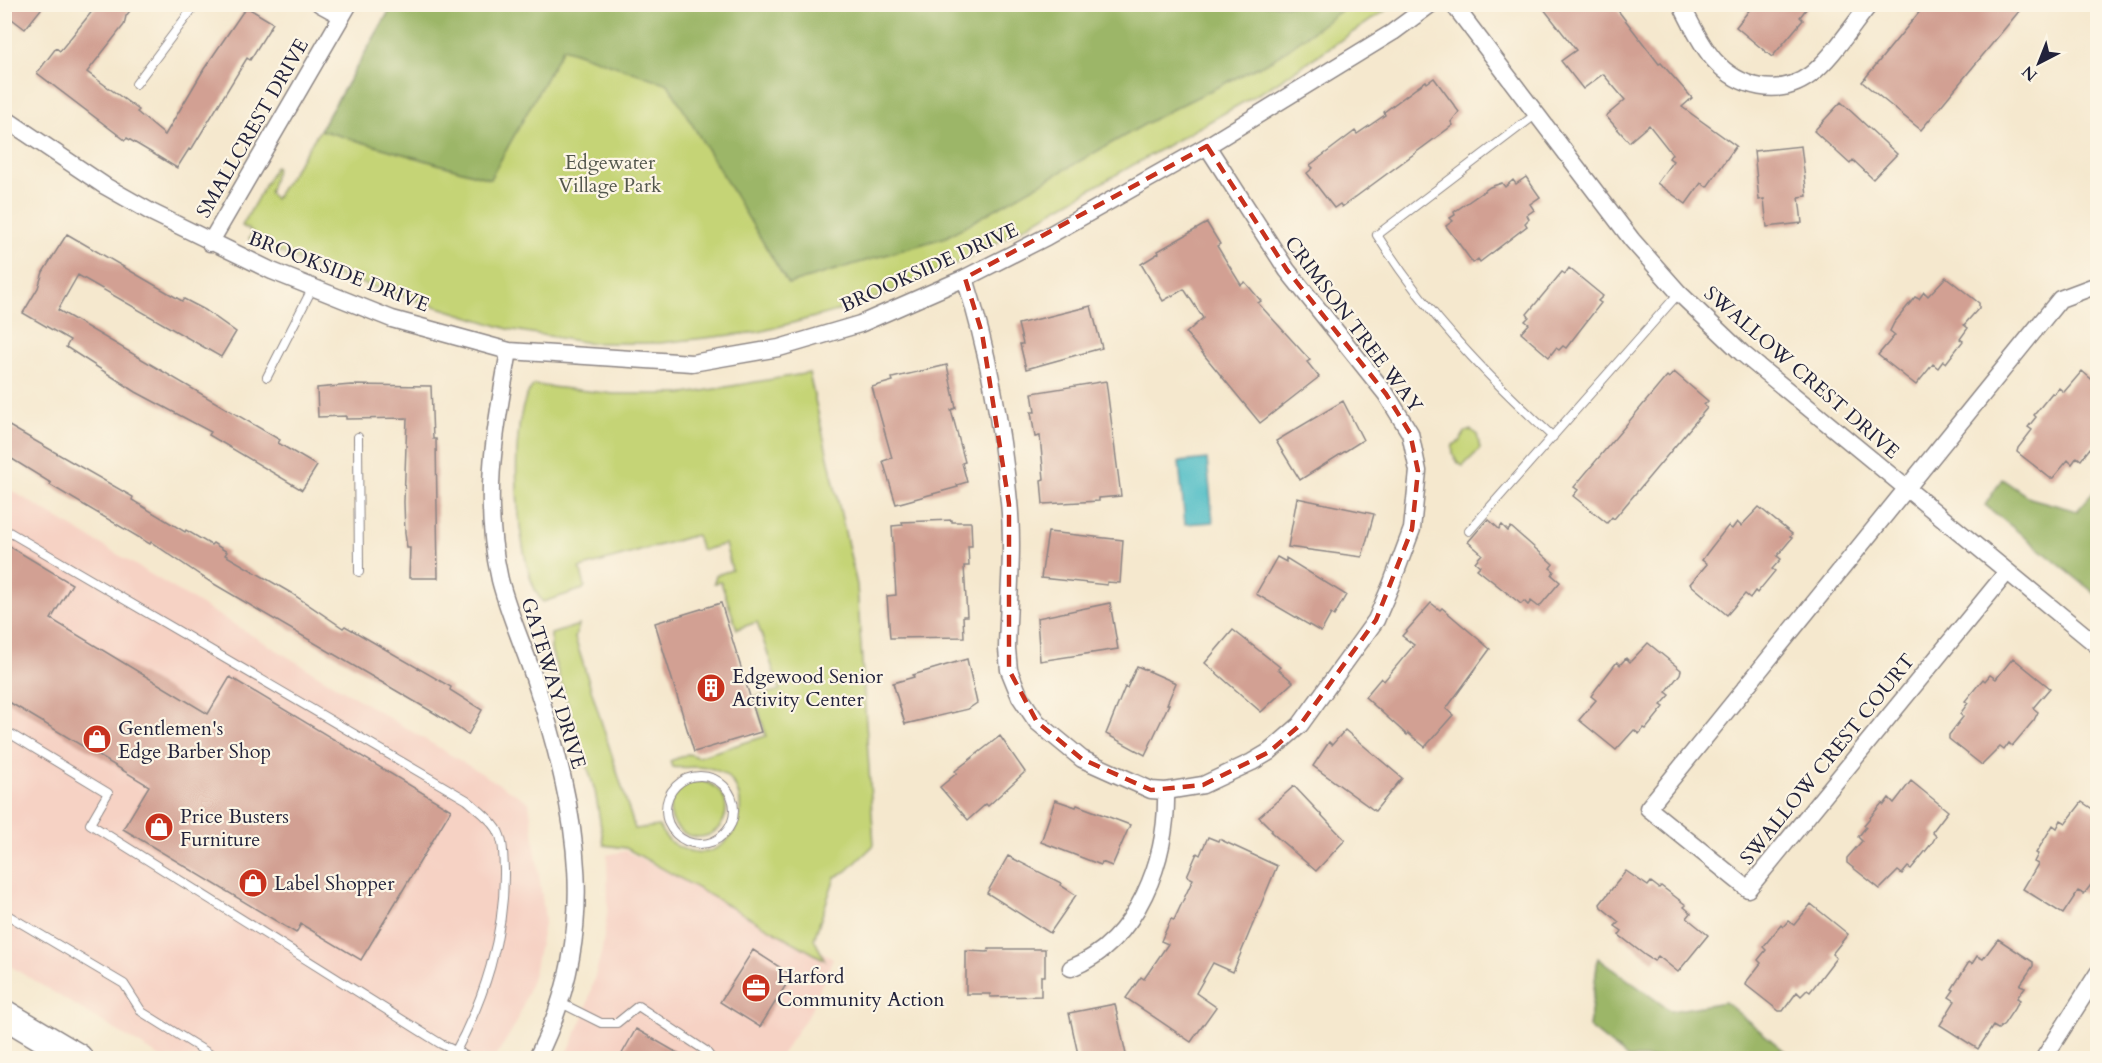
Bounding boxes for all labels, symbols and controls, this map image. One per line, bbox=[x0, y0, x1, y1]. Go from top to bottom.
north arrow bbox=[2009, 33, 2069, 93]
street label: SMALLCREST DRIVE bbox=[190, 34, 315, 223]
text: N bbox=[2017, 61, 2042, 86]
park label: Edgewater Village Park bbox=[558, 149, 662, 199]
street label: BROOKSIDE DRIVE bbox=[836, 216, 1022, 319]
street label: BROOKSIDE DRIVE bbox=[244, 225, 433, 318]
street label: CRIMSON TREE WAY bbox=[1278, 231, 1429, 418]
street label: SWALLOW CREST DRIVE bbox=[1698, 280, 1905, 465]
street label: GATEWAY DRIVE bbox=[515, 594, 592, 772]
street label: SWALLOW CREST COURT bbox=[1734, 648, 1921, 871]
place label: Edgewood Senior Activity Center bbox=[732, 663, 884, 713]
building icon: Edgewood Senior Activity Center bbox=[695, 672, 727, 704]
place label: Gentlemen's Edge Barber Shop bbox=[118, 715, 271, 765]
shop icon: Gentlemen's Edge Barber Shop bbox=[81, 723, 113, 755]
place label: Price Busters Furniture bbox=[180, 803, 289, 853]
shop icon: Price Busters Furniture bbox=[143, 811, 175, 843]
shop icon: Label Shopper bbox=[237, 867, 269, 899]
place label: Label Shopper bbox=[274, 870, 395, 897]
place label: Harford Community Action bbox=[777, 963, 945, 1013]
office icon: Harford Community Action bbox=[740, 972, 772, 1004]

